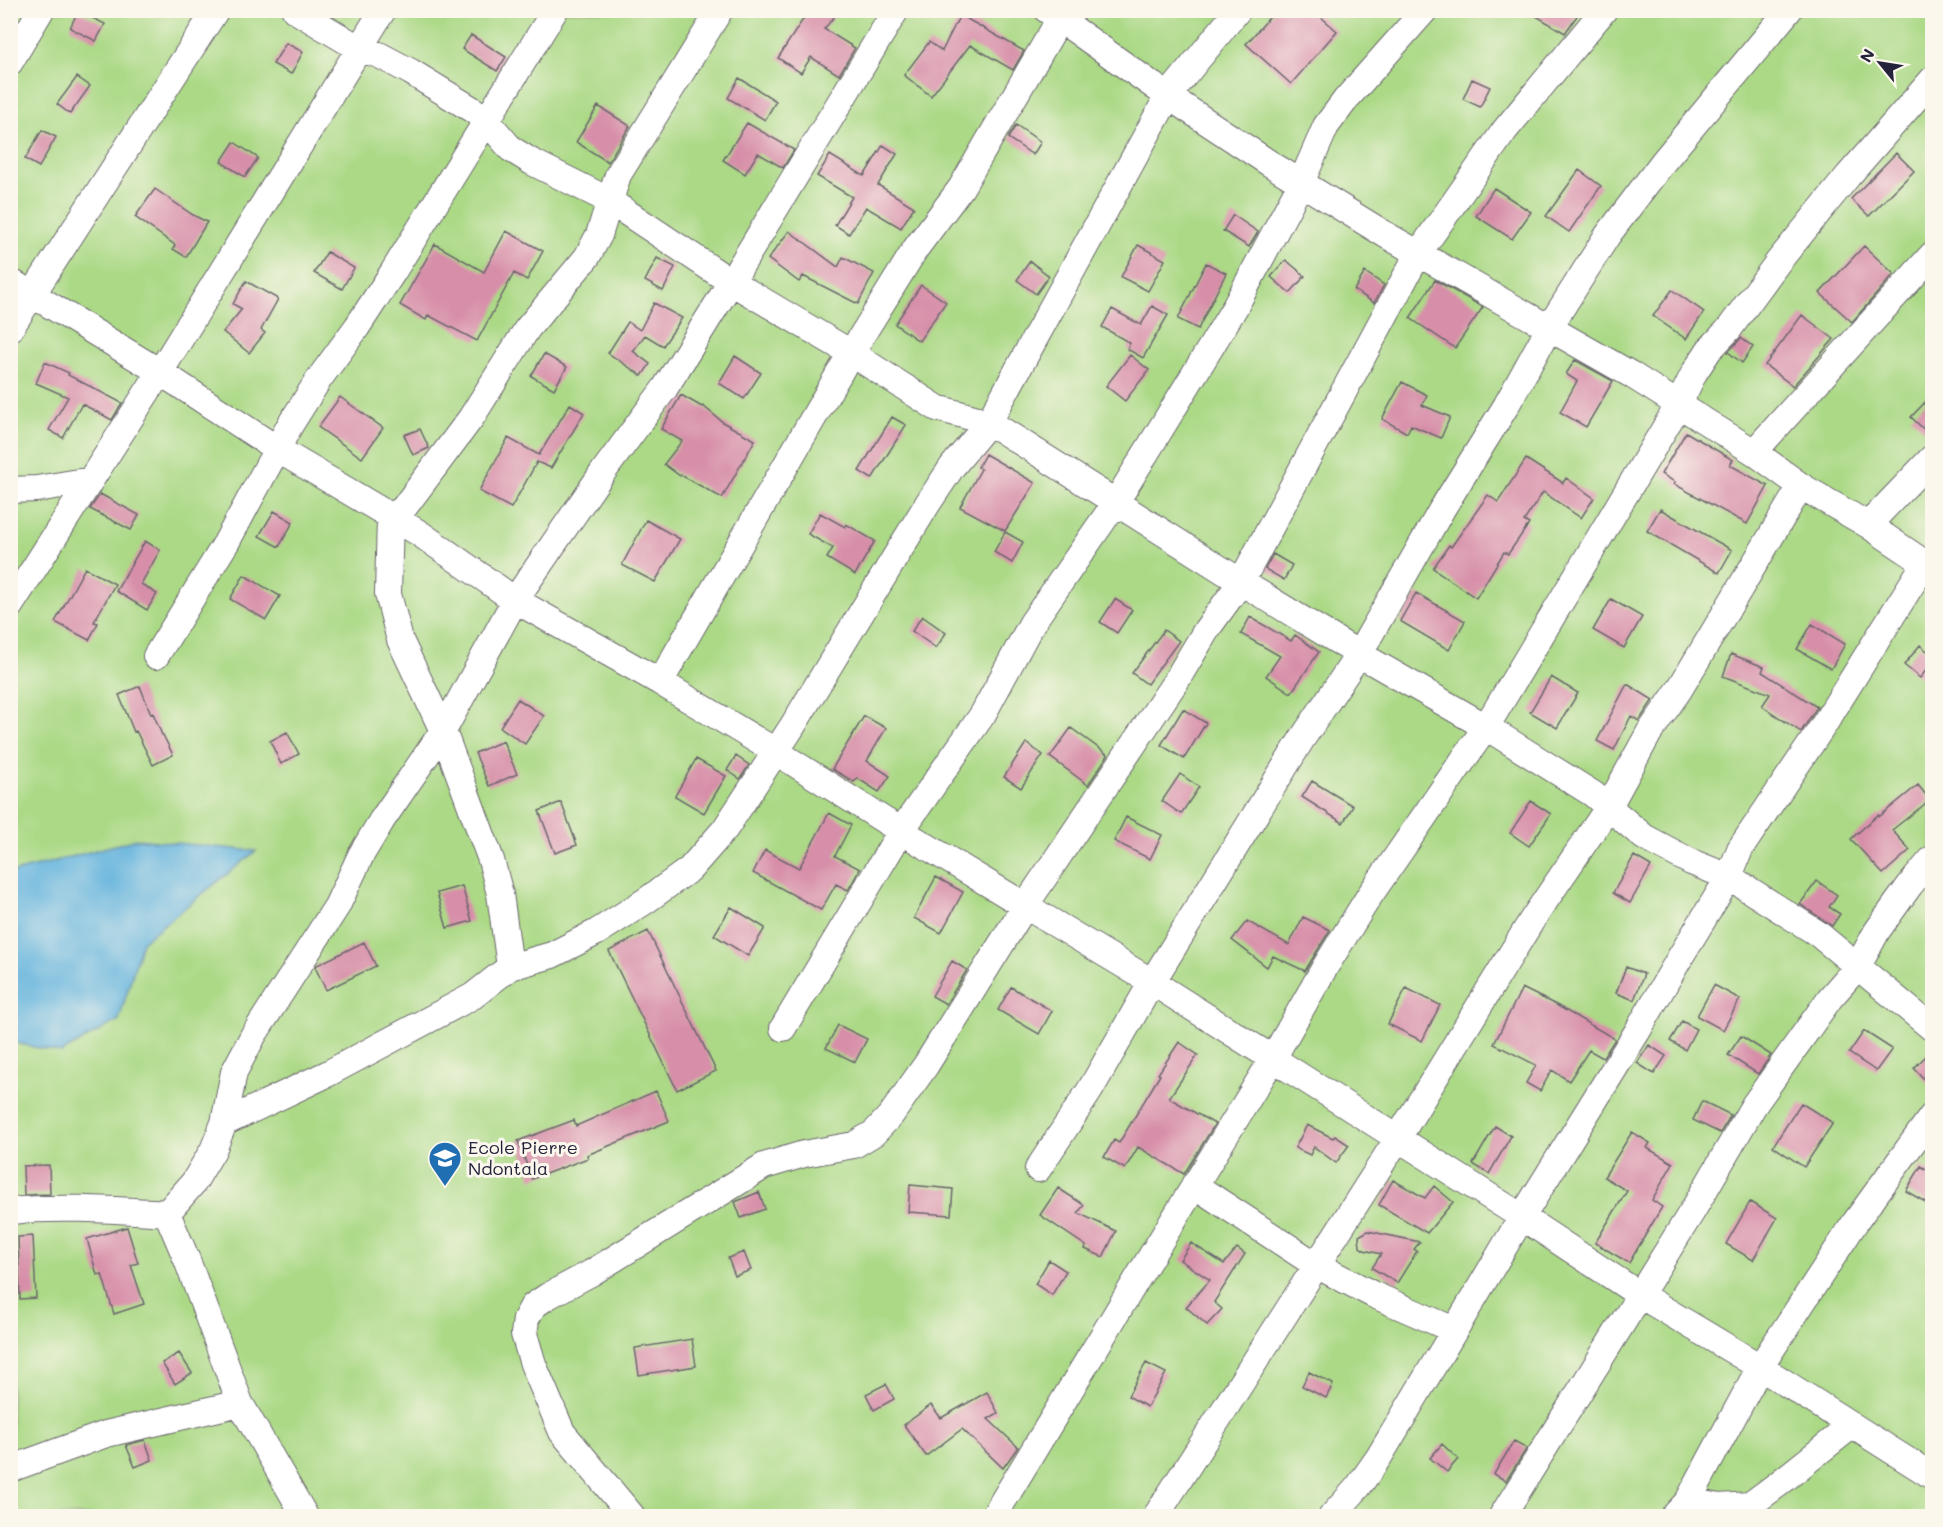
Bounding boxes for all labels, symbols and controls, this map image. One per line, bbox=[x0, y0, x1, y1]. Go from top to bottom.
north arrow bbox=[1850, 33, 1910, 93]
text: N bbox=[1854, 45, 1879, 66]
place label: Ecole Pierre Ndontala bbox=[468, 1135, 578, 1180]
school or university icon: Ecole Pierre Ndontala bbox=[427, 1140, 463, 1187]

